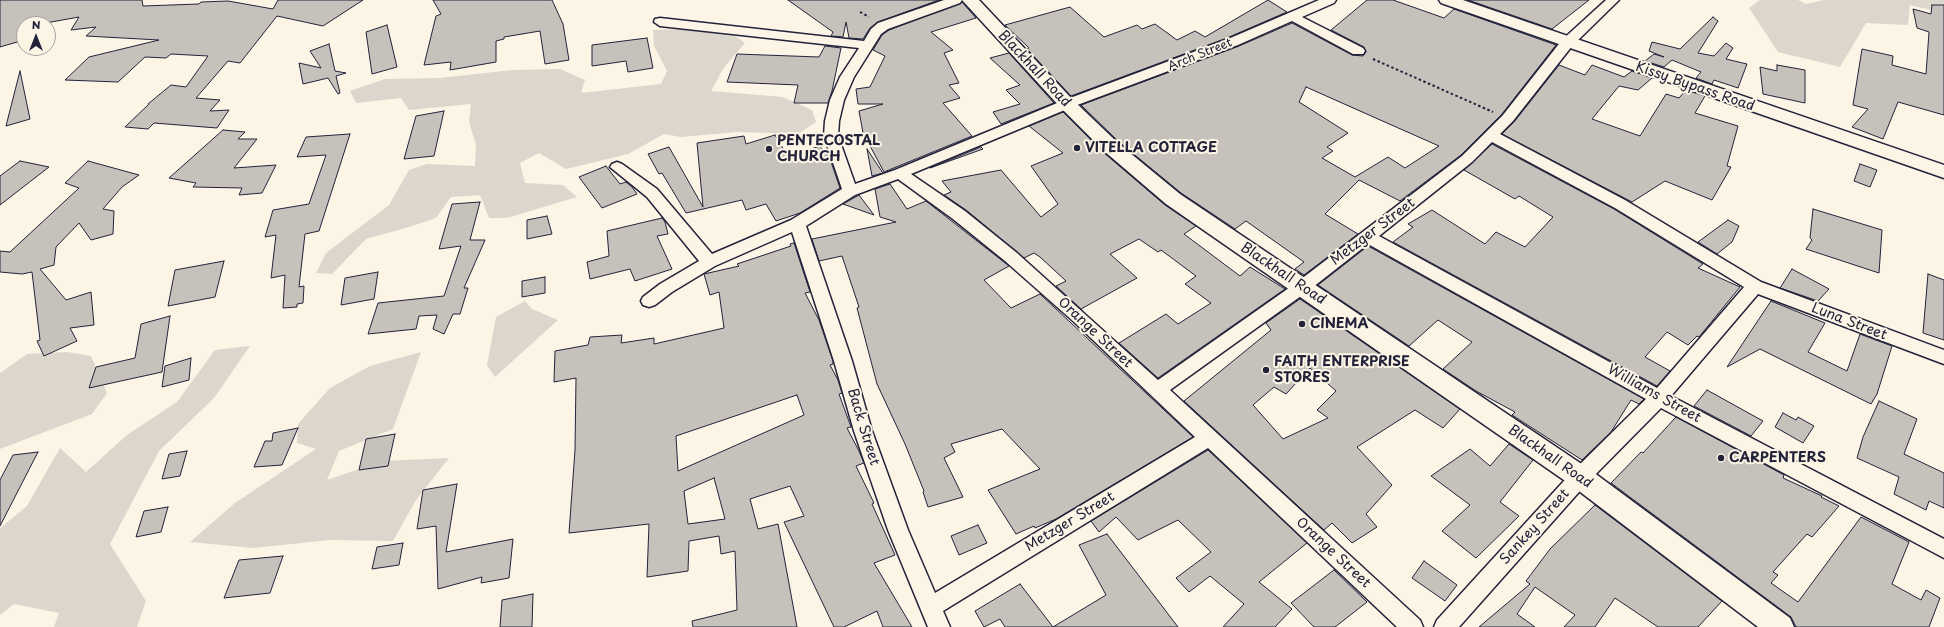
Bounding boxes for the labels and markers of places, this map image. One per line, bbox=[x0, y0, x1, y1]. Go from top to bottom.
place label: PENTECOSTAL CHURCH bbox=[777, 133, 880, 166]
place label: VITELLA COTTAGE bbox=[1085, 140, 1217, 156]
marker: VITELLA COTTAGE bbox=[1072, 143, 1082, 153]
marker: PENTECOSTAL CHURCH bbox=[764, 144, 774, 154]
place label: CINEMA bbox=[1310, 316, 1368, 332]
marker: CINEMA bbox=[1297, 319, 1307, 329]
place label: FAITH ENTERPRISE STORES bbox=[1274, 354, 1410, 386]
marker: FAITH ENTERPRISE STORES bbox=[1261, 365, 1271, 375]
place label: CARPENTERS bbox=[1729, 450, 1826, 466]
marker: CARPENTERS bbox=[1716, 453, 1726, 463]

